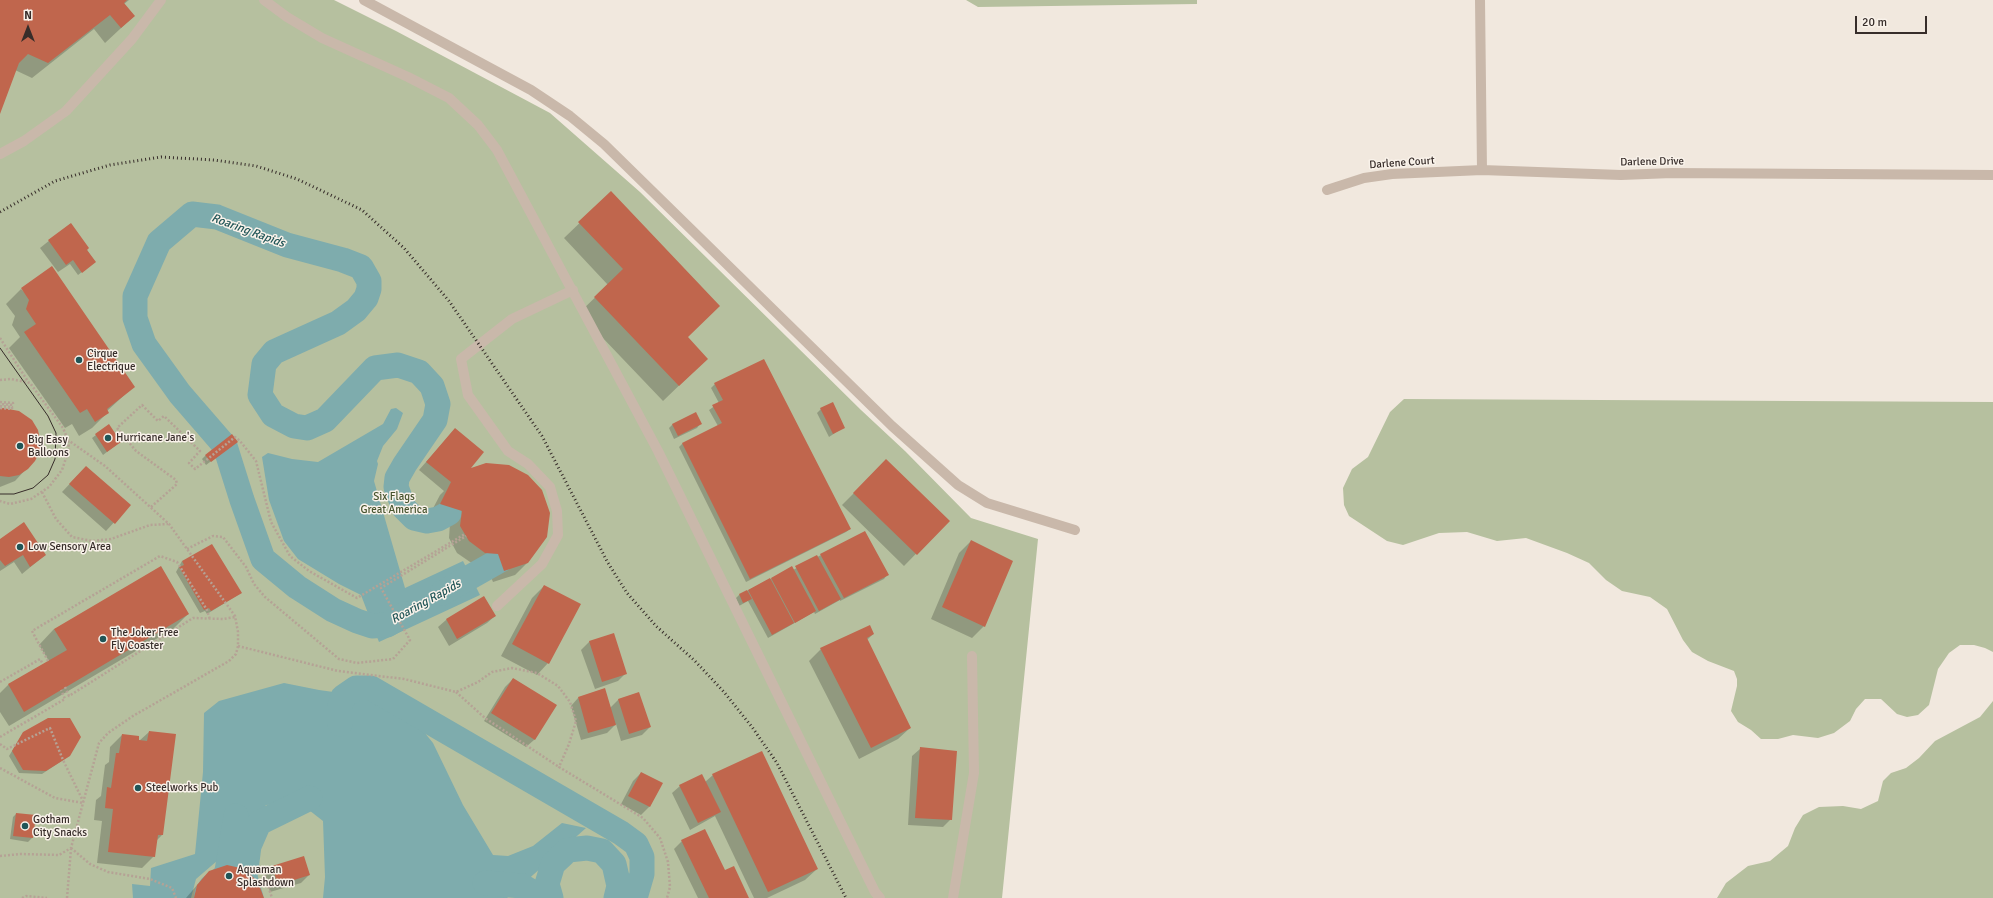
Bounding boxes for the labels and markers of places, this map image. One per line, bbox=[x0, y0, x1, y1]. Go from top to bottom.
place label: Cirque Electrique bbox=[87, 347, 135, 373]
marker: Cirque Electrique bbox=[74, 355, 84, 365]
place label: Hurricane Jane's bbox=[116, 431, 194, 445]
place label: Big Easy Balloons bbox=[28, 433, 69, 459]
marker: Hurricane Jane's bbox=[103, 433, 113, 443]
marker: Big Easy Balloons bbox=[15, 441, 25, 451]
place label: Low Sensory Area bbox=[28, 540, 111, 554]
marker: Low Sensory Area bbox=[15, 542, 25, 552]
place label: The Joker Free Fly Coaster bbox=[111, 626, 179, 652]
marker: The Joker Free Fly Coaster bbox=[98, 634, 108, 644]
place label: Steelworks Pub bbox=[146, 781, 218, 795]
marker: Steelworks Pub bbox=[133, 783, 143, 793]
place label: Gotham City Snacks bbox=[33, 813, 87, 839]
marker: Gotham City Snacks bbox=[20, 821, 30, 831]
place label: Aquaman Splashdown bbox=[237, 863, 294, 889]
marker: Aquaman Splashdown bbox=[224, 871, 234, 881]

